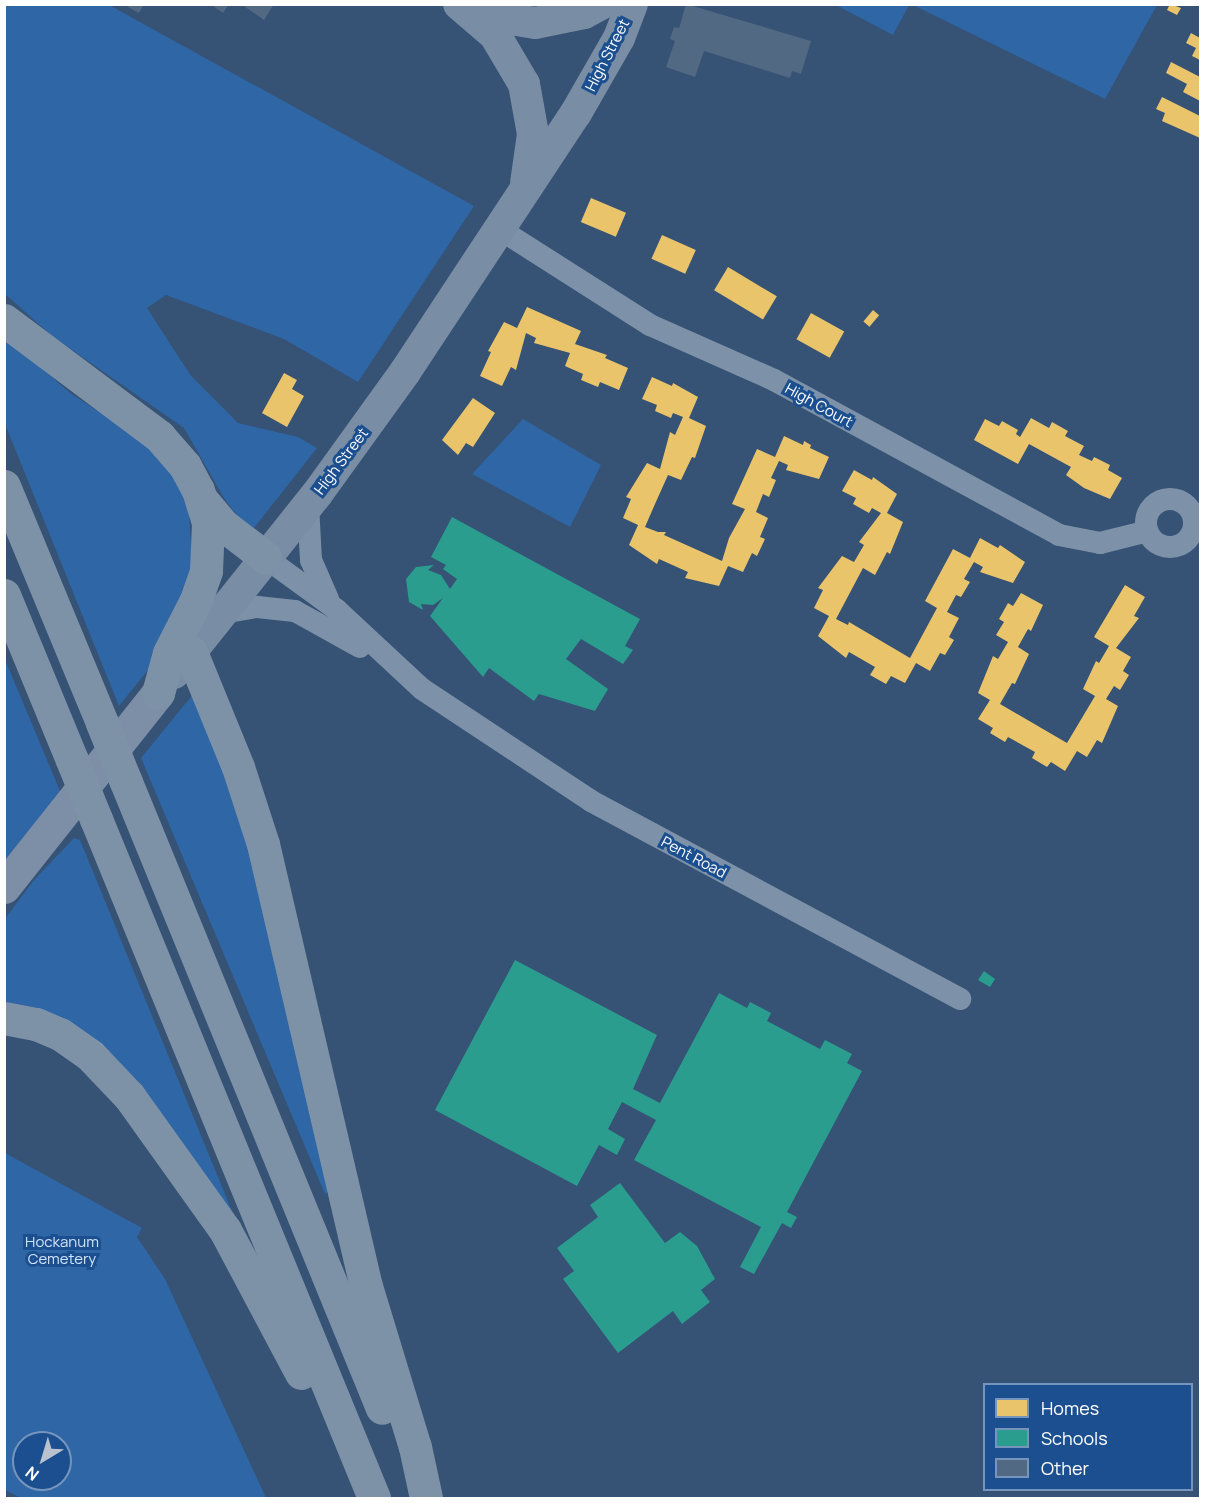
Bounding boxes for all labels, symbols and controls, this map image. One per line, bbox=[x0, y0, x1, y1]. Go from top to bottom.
street label: High Street bbox=[581, 16, 633, 94]
street label: High Court bbox=[782, 379, 856, 431]
street label: High Street bbox=[310, 424, 372, 498]
street label: Pent Road bbox=[658, 832, 730, 882]
park label: Hockanum Cemetery bbox=[25, 1232, 99, 1267]
legend bbox=[983, 1383, 1193, 1491]
text: Homes bbox=[1041, 1396, 1099, 1420]
text: Schools bbox=[1041, 1426, 1108, 1450]
north arrow bbox=[12, 1431, 72, 1491]
text: Other bbox=[1041, 1456, 1089, 1480]
text: N bbox=[21, 1461, 43, 1486]

